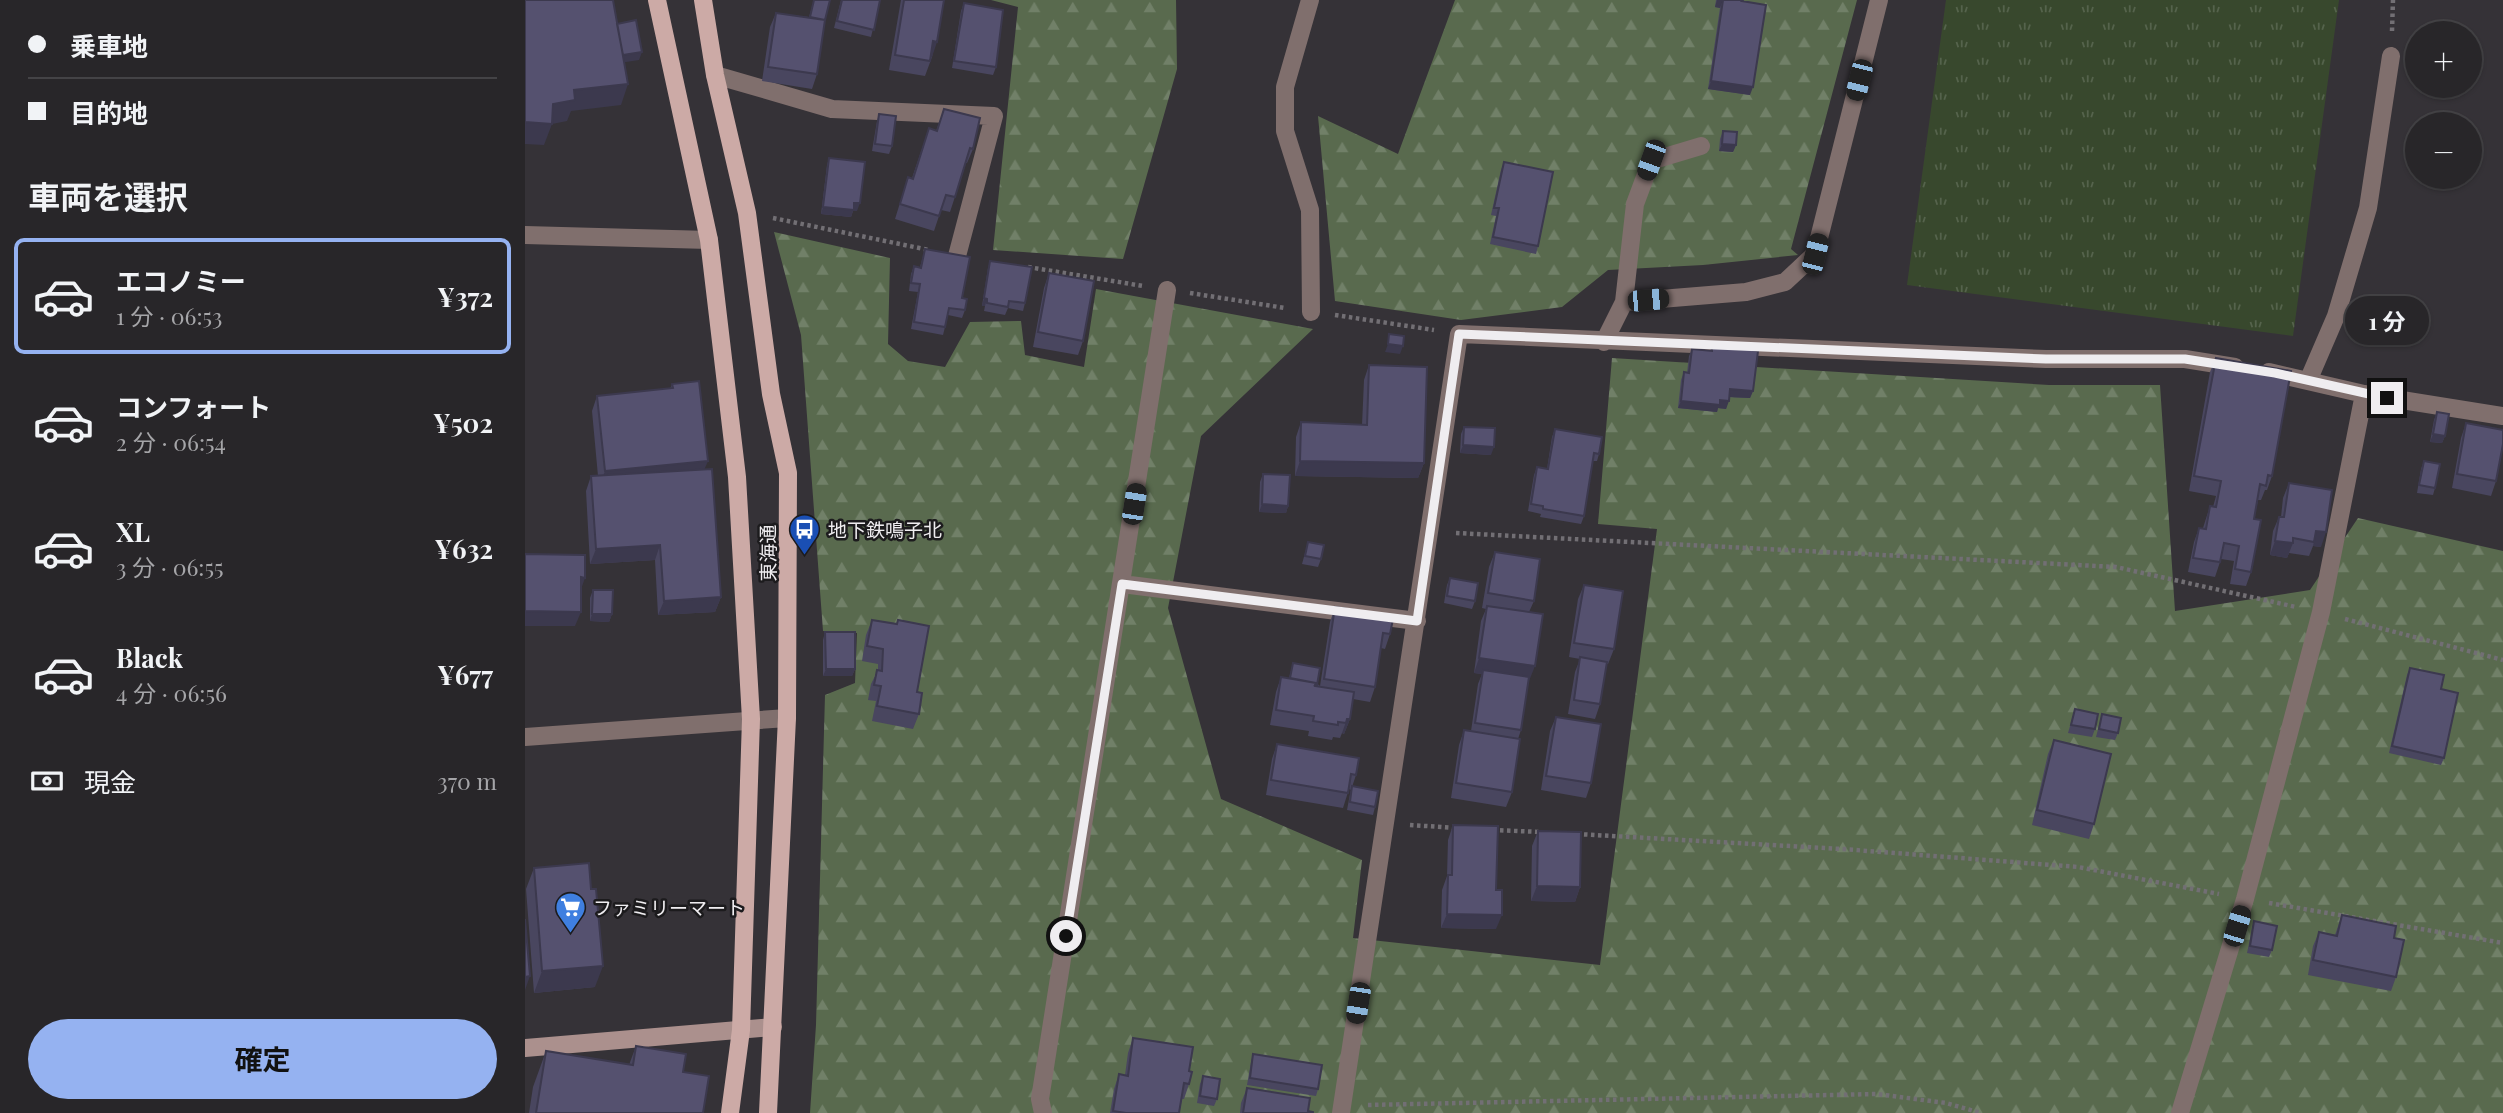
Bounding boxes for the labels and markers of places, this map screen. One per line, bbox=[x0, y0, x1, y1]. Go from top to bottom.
bus stop icon: 地下鉄鳴子北 bbox=[788, 512, 822, 556]
place label: 地下鉄鳴子北 bbox=[828, 516, 942, 542]
supermarket icon: ファミリーマート bbox=[553, 890, 587, 934]
place label: ファミリーマート bbox=[593, 894, 745, 920]

